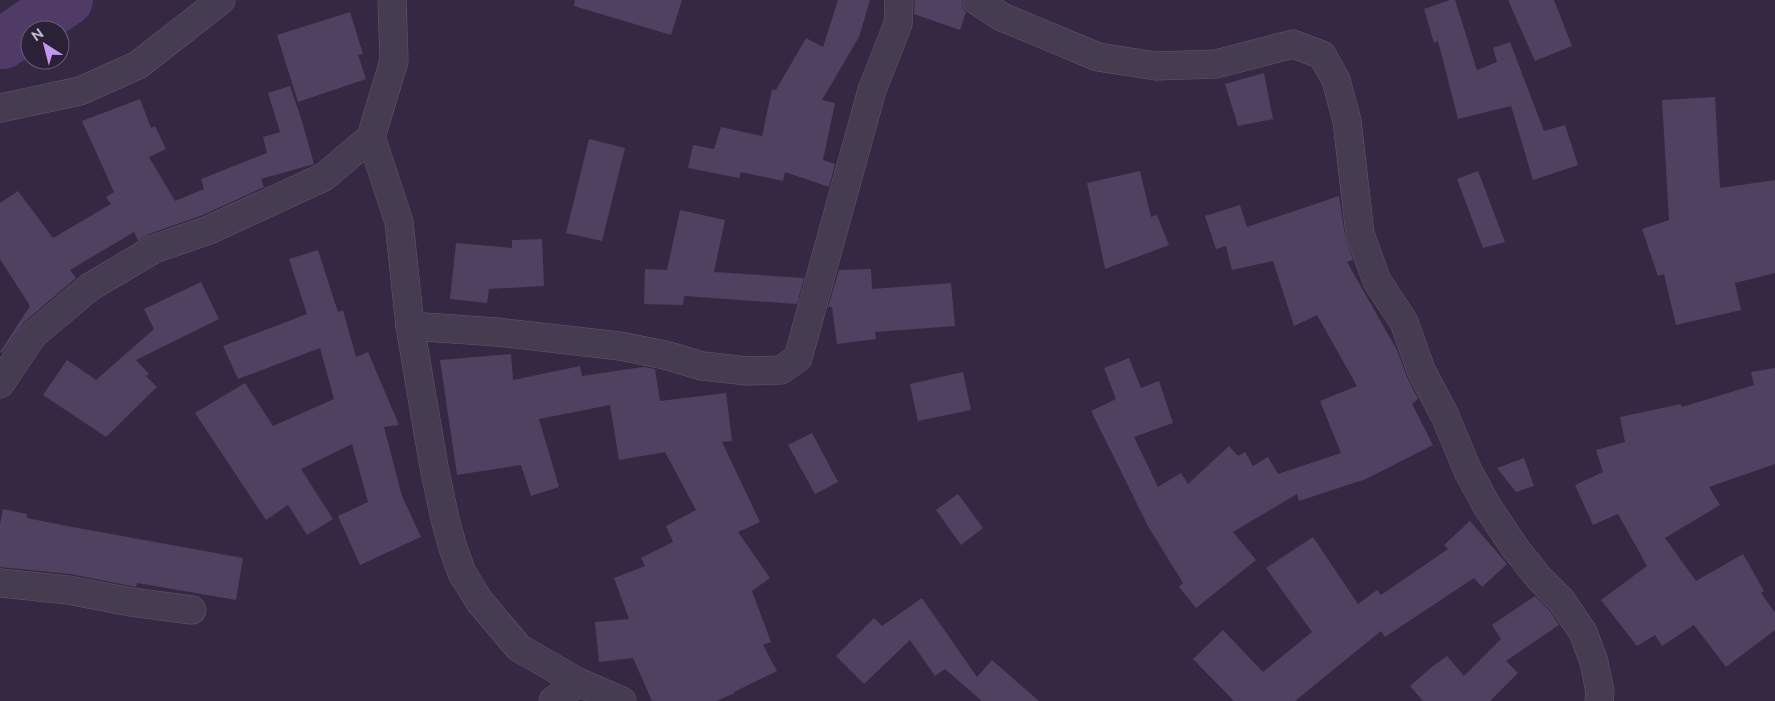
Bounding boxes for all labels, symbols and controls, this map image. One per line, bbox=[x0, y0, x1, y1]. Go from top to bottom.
north arrow bbox=[20, 20, 70, 70]
text: N bbox=[28, 25, 46, 44]

